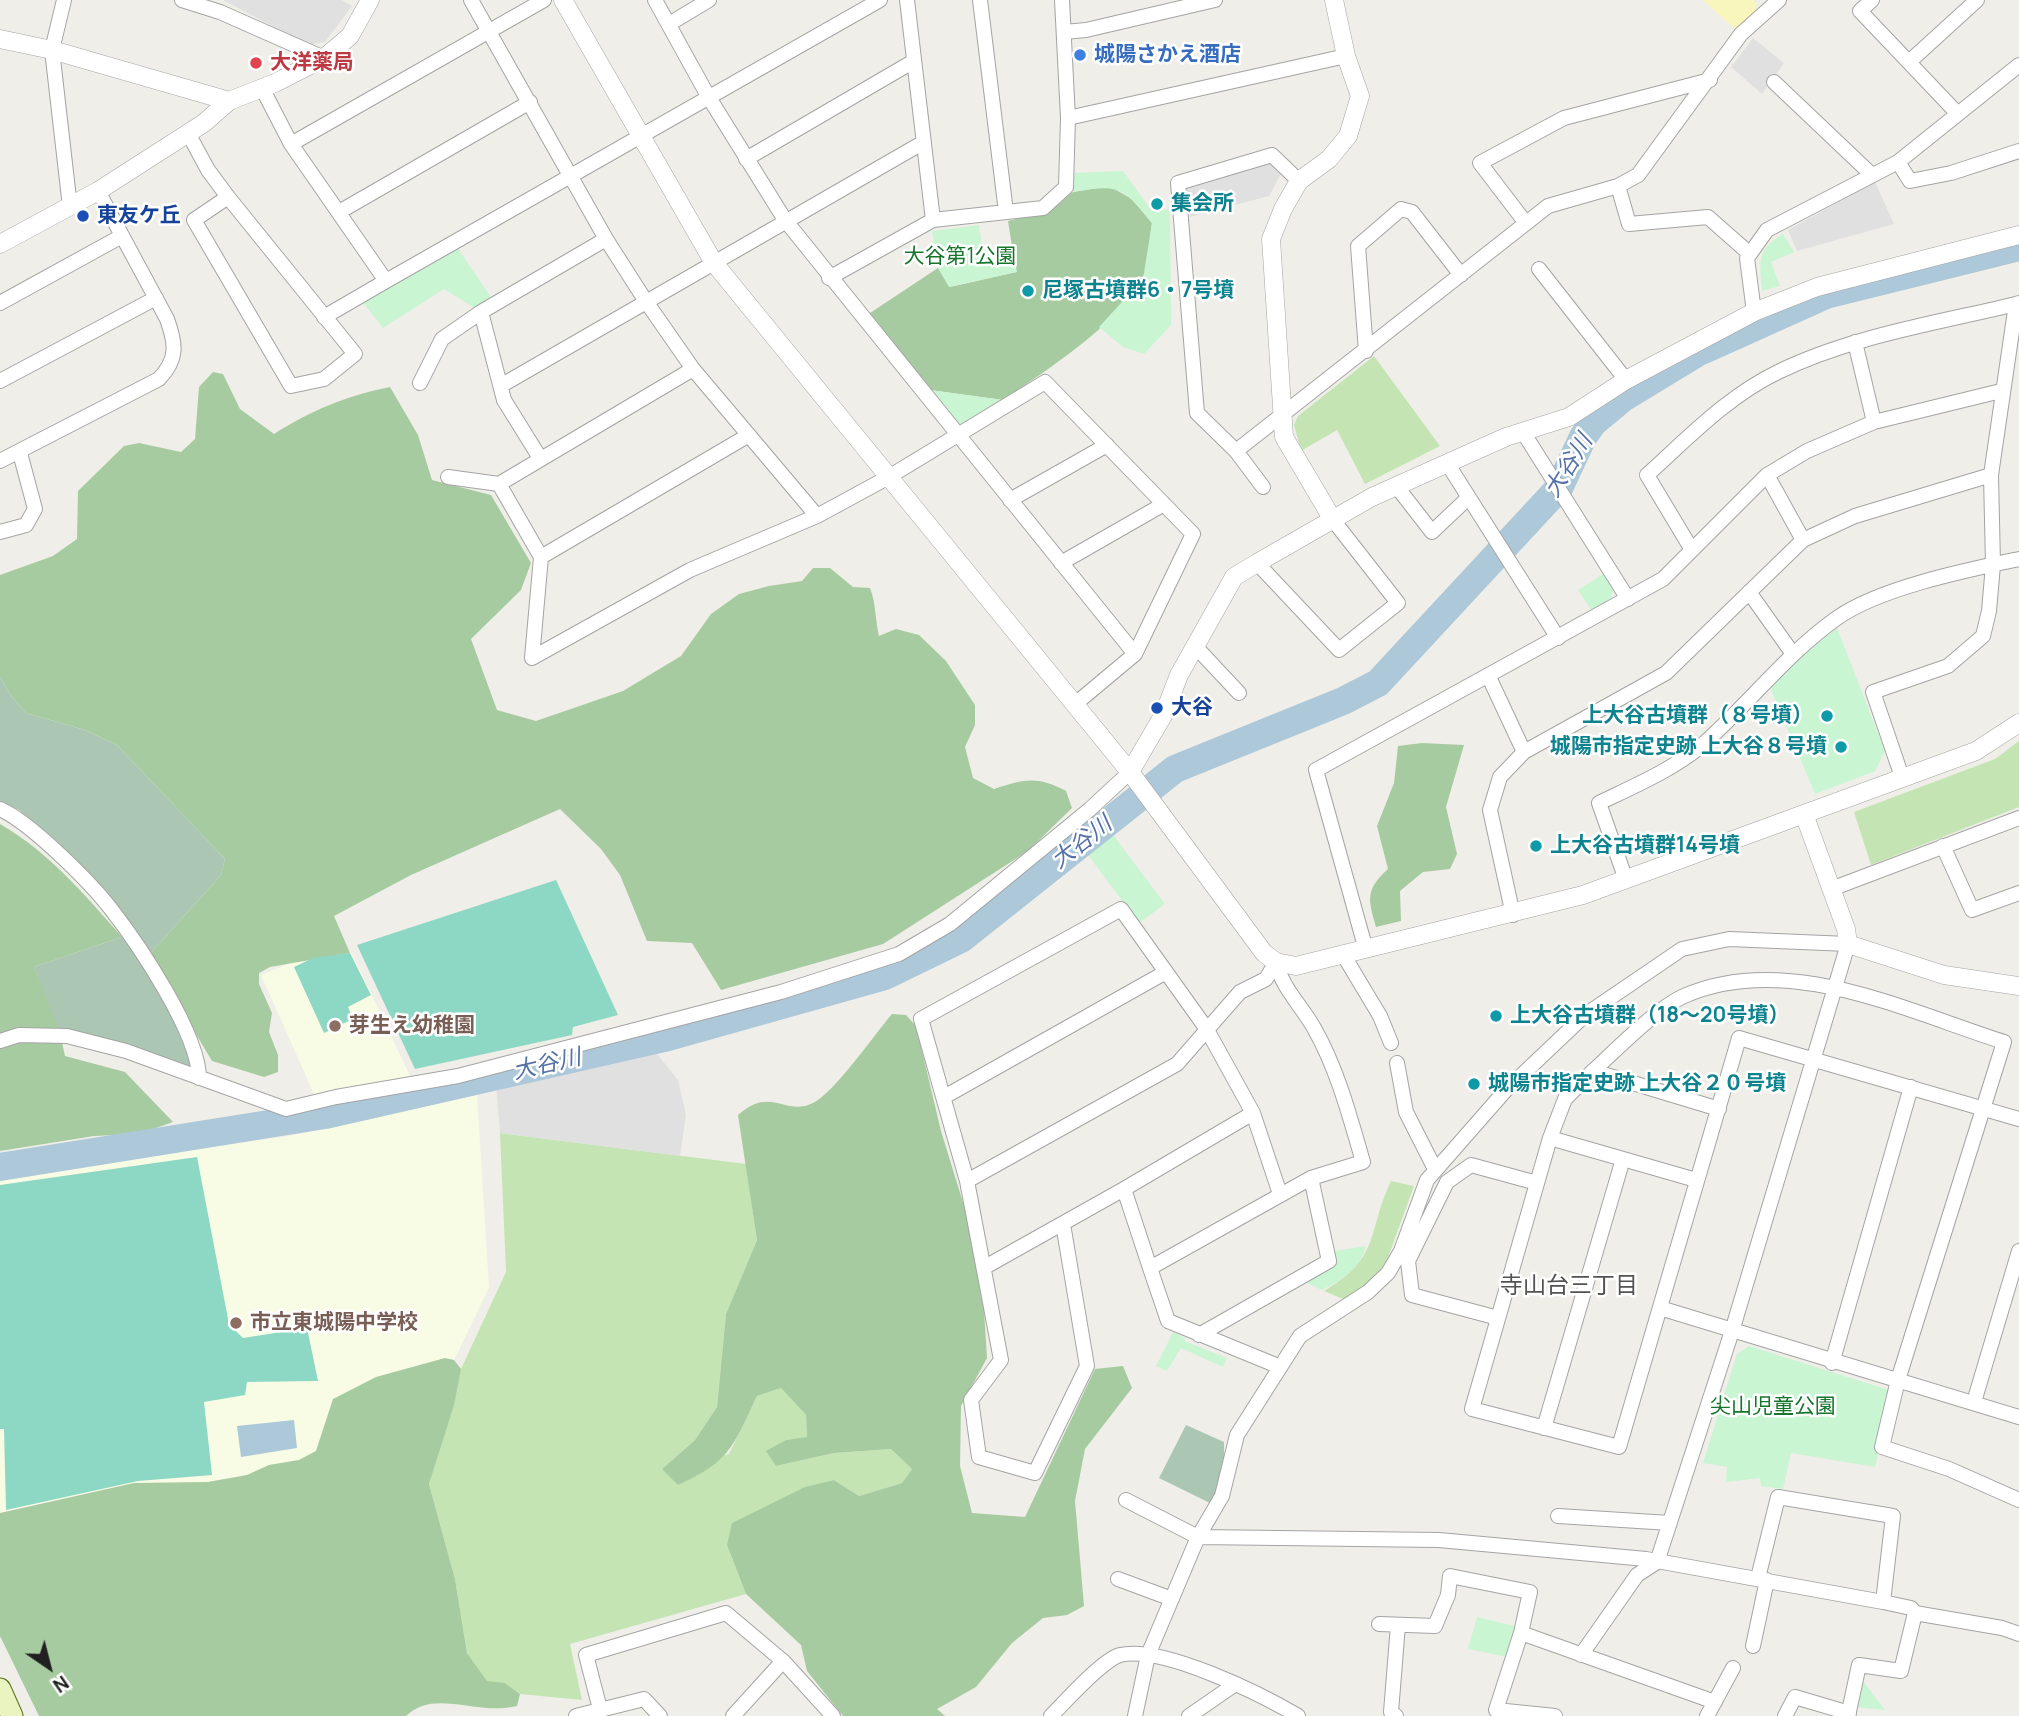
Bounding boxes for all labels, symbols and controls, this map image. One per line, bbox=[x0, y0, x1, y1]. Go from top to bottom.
place label: 城陽さかえ酒店 bbox=[1094, 42, 1241, 68]
marker: 城陽さかえ酒店 bbox=[1072, 47, 1088, 63]
place label: 大洋薬局 bbox=[270, 50, 354, 76]
marker: 大洋薬局 bbox=[248, 55, 264, 71]
place label: 集会所 bbox=[1171, 191, 1234, 217]
marker: 集会所 bbox=[1149, 196, 1165, 212]
place label: 東友ケ丘 bbox=[97, 203, 181, 229]
marker: 東友ケ丘 bbox=[75, 208, 91, 224]
park label: 大谷第1公園 bbox=[903, 244, 1017, 270]
place label: 尼塚古墳群6・7号墳 bbox=[1042, 278, 1234, 304]
marker: 尼塚古墳群6・7号墳 bbox=[1020, 283, 1036, 299]
water label: 大谷川 bbox=[1539, 429, 1599, 503]
place label: 大谷 bbox=[1171, 695, 1213, 721]
marker: 大谷 bbox=[1149, 700, 1165, 716]
place label: 上大谷古墳群（８号墳） bbox=[1582, 703, 1813, 729]
marker: 上大谷古墳群（８号墳） bbox=[1819, 708, 1835, 724]
place label: 城陽市指定史跡 上大谷８号墳 bbox=[1550, 734, 1827, 760]
marker: 城陽市指定史跡 上大谷８号墳 bbox=[1833, 739, 1849, 755]
water label: 大谷川 bbox=[1046, 811, 1118, 875]
place label: 上大谷古墳群14号墳 bbox=[1550, 833, 1740, 859]
marker: 上大谷古墳群14号墳 bbox=[1528, 838, 1544, 854]
place label: 上大谷古墳群（18～20号墳） bbox=[1510, 1003, 1789, 1029]
marker: 上大谷古墳群（18～20号墳） bbox=[1488, 1008, 1504, 1024]
place label: 芽生え幼稚園 bbox=[349, 1013, 475, 1039]
marker: 芽生え幼稚園 bbox=[327, 1018, 343, 1034]
water label: 大谷川 bbox=[510, 1044, 584, 1086]
place label: 城陽市指定史跡 上大谷２０号墳 bbox=[1488, 1071, 1786, 1097]
marker: 城陽市指定史跡 上大谷２０号墳 bbox=[1466, 1076, 1482, 1092]
district label: 寺山台三丁目 bbox=[1500, 1273, 1638, 1301]
place label: 市立東城陽中学校 bbox=[250, 1310, 418, 1336]
marker: 市立東城陽中学校 bbox=[228, 1315, 244, 1331]
park label: 尖山児童公園 bbox=[1710, 1394, 1836, 1420]
north arrow bbox=[14, 1632, 84, 1702]
text: N bbox=[48, 1670, 74, 1699]

